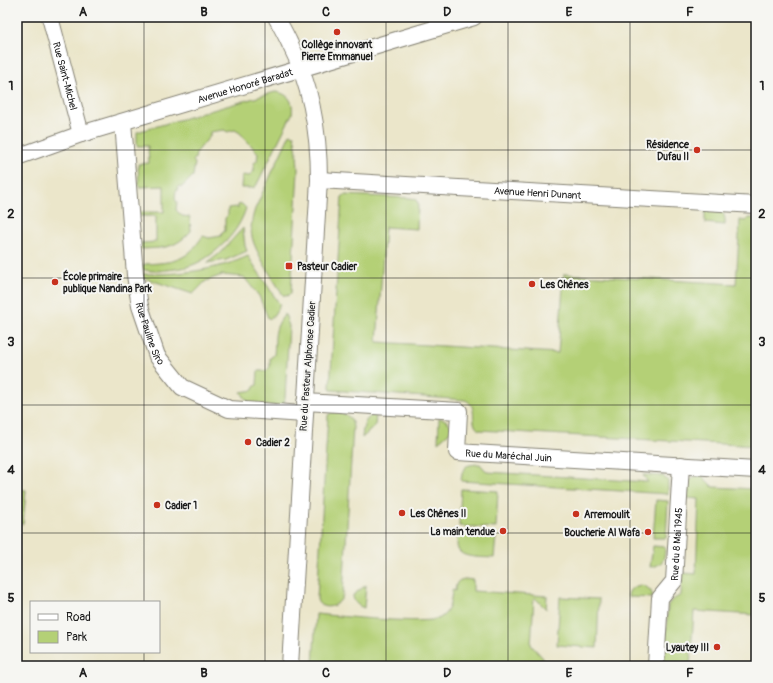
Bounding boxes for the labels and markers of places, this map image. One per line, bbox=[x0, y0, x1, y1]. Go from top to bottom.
marker: Collège innovant Pierre Emmanuel bbox=[332, 27, 342, 37]
place label: Collège innovant Pierre Emmanuel bbox=[301, 39, 373, 63]
place label: Résidence Dufau II bbox=[646, 139, 690, 163]
marker: Résidence Dufau II bbox=[692, 145, 702, 155]
marker: Pasteur Cadier bbox=[284, 261, 294, 271]
place label: Pasteur Cadier bbox=[297, 261, 357, 273]
place label: École primaire publique Nandina Park bbox=[63, 269, 153, 295]
marker: École primaire publique Nandina Park bbox=[50, 277, 60, 287]
marker: Les Chênes bbox=[527, 279, 537, 289]
place label: Les Chênes bbox=[540, 279, 589, 291]
marker: Cadier 2 bbox=[243, 437, 253, 447]
place label: Cadier 2 bbox=[256, 437, 290, 449]
marker: Cadier 1 bbox=[152, 500, 162, 510]
place label: Cadier 1 bbox=[165, 500, 197, 512]
marker: Les Chênes II bbox=[397, 508, 407, 518]
place label: Les Chênes II bbox=[410, 508, 466, 520]
marker: Arremoulit bbox=[571, 509, 581, 519]
place label: Arremoulit bbox=[584, 509, 631, 521]
place label: La main tendue bbox=[430, 526, 496, 538]
marker: La main tendue bbox=[498, 526, 508, 536]
place label: Boucherie Al Wafa bbox=[564, 527, 640, 539]
marker: Boucherie Al Wafa bbox=[643, 527, 653, 537]
place label: Lyautey III bbox=[666, 642, 709, 654]
marker: Lyautey III bbox=[712, 642, 722, 652]

